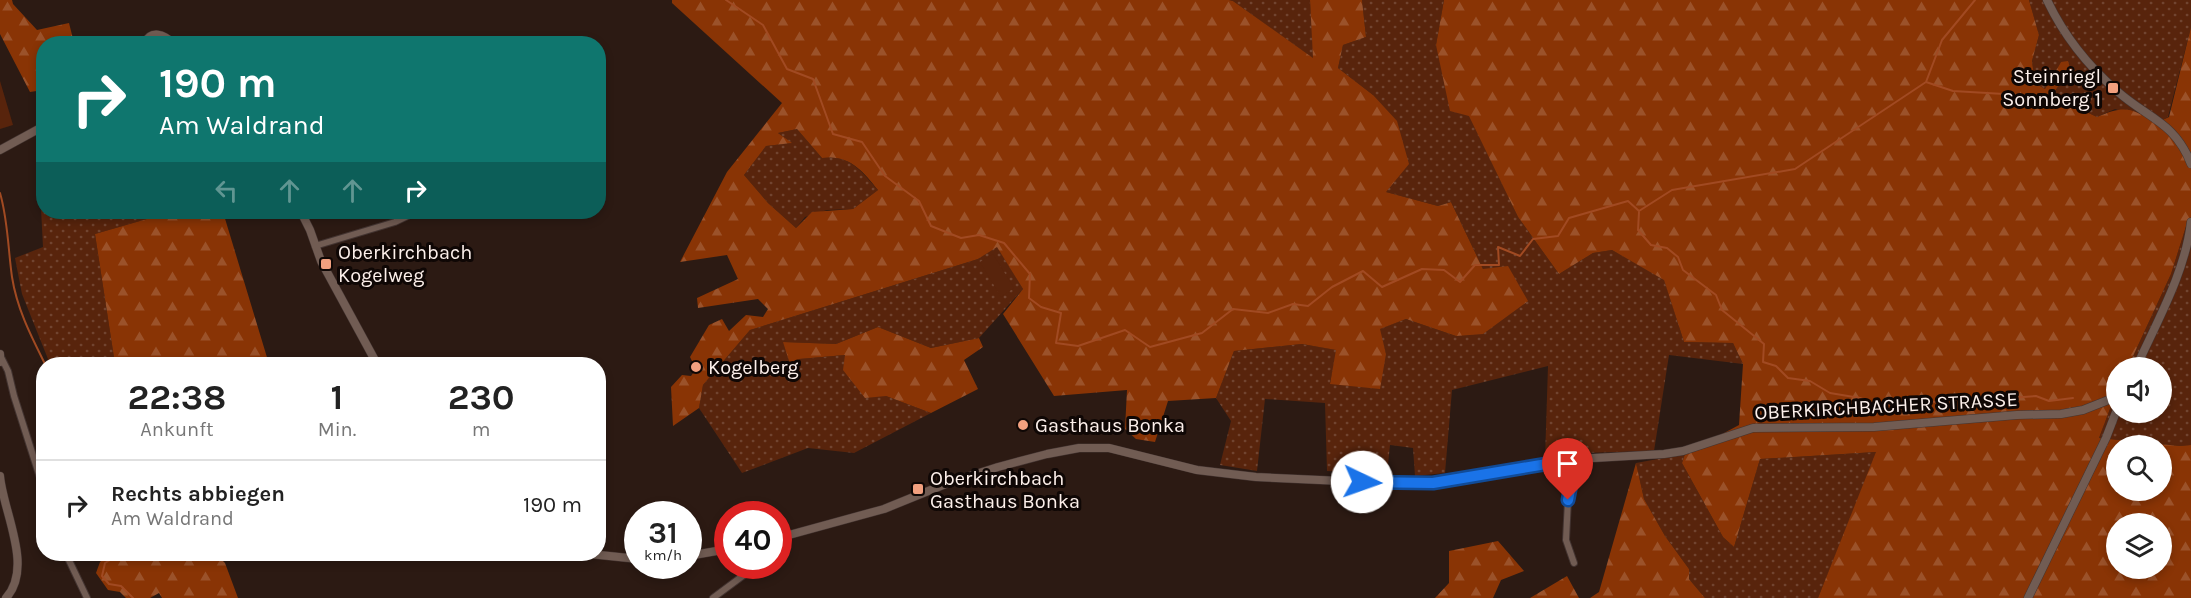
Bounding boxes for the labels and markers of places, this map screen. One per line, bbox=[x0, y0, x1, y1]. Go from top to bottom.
place label: Steinriegl Sonnberg 1 bbox=[2002, 65, 2101, 111]
marker: Steinriegl Sonnberg 1 bbox=[2106, 81, 2120, 95]
place label: Oberkirchbach Kogelweg bbox=[338, 241, 472, 287]
marker: Oberkirchbach Kogelweg bbox=[319, 257, 333, 271]
place label: Kogelberg bbox=[708, 356, 799, 379]
marker: Kogelberg bbox=[689, 360, 703, 374]
place label: Gasthaus Bonka bbox=[1035, 414, 1185, 437]
marker: Gasthaus Bonka bbox=[1016, 418, 1030, 432]
pin bbox=[1542, 438, 1593, 500]
place label: Oberkirchbach Gasthaus Bonka bbox=[930, 467, 1080, 513]
marker: Oberkirchbach Gasthaus Bonka bbox=[911, 482, 925, 496]

